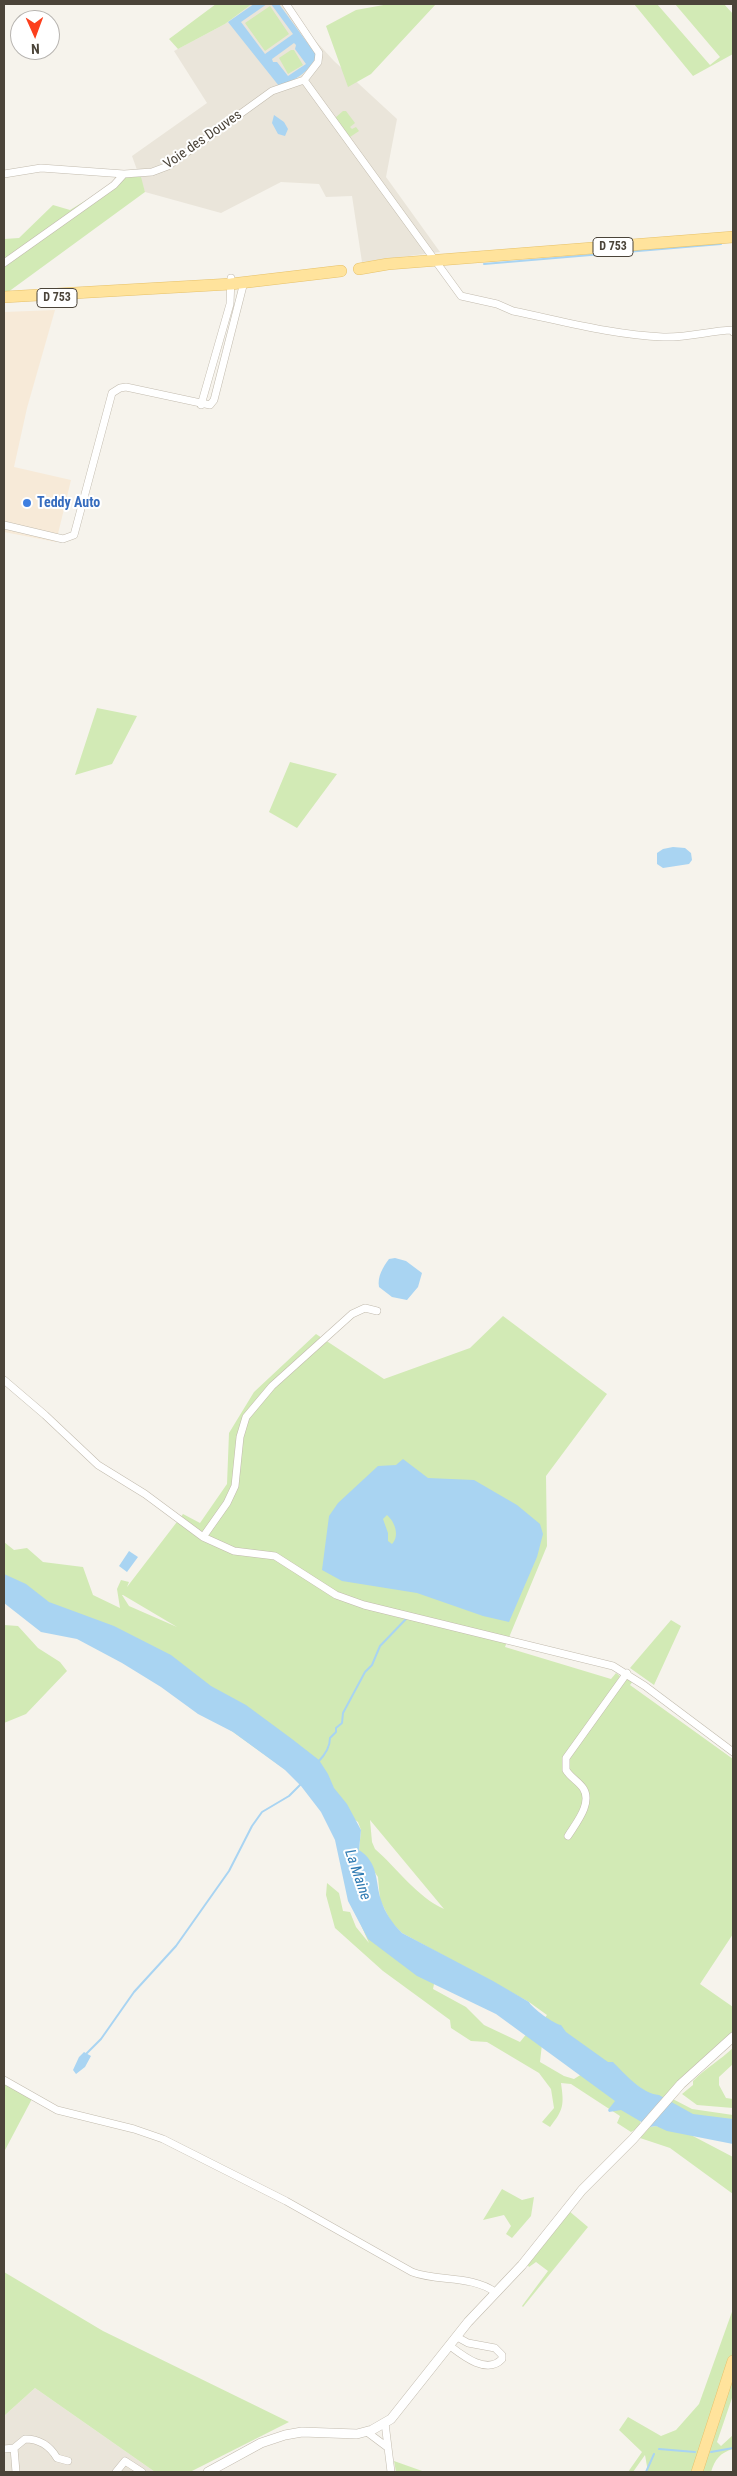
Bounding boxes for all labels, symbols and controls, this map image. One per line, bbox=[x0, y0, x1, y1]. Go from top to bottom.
north arrow bbox=[10, 10, 60, 60]
text: N bbox=[31, 41, 40, 57]
street label: Voie des Douves bbox=[161, 107, 245, 173]
road number: D 753 bbox=[593, 238, 633, 256]
road number: D 753 bbox=[37, 288, 77, 308]
place label: Teddy Auto bbox=[37, 495, 100, 511]
marker: Teddy Auto bbox=[21, 497, 33, 509]
water label: La Maine bbox=[340, 1847, 374, 1903]

